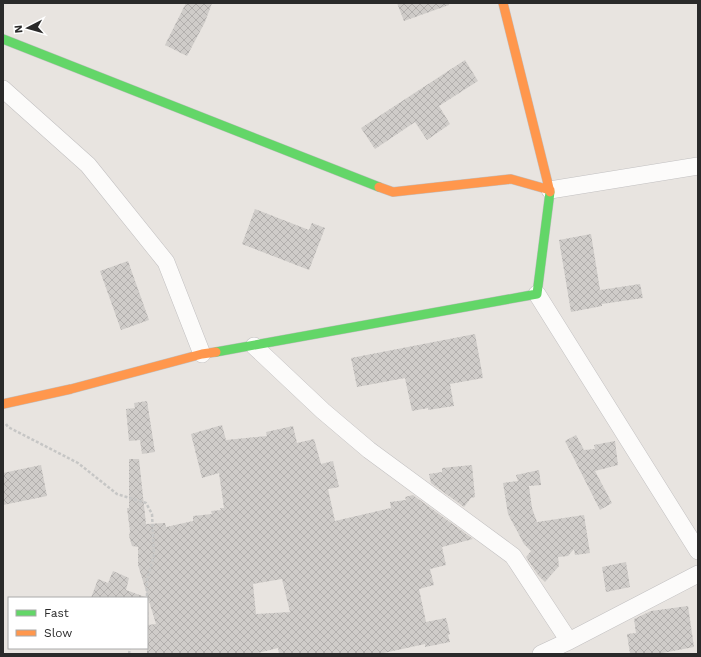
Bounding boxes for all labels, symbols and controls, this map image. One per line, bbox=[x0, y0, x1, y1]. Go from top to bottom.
north arrow bbox=[8, 8, 48, 48]
text: N bbox=[12, 24, 25, 34]
legend bbox=[8, 597, 148, 649]
text: Fast bbox=[44, 606, 69, 620]
text: Slow bbox=[44, 626, 72, 640]

